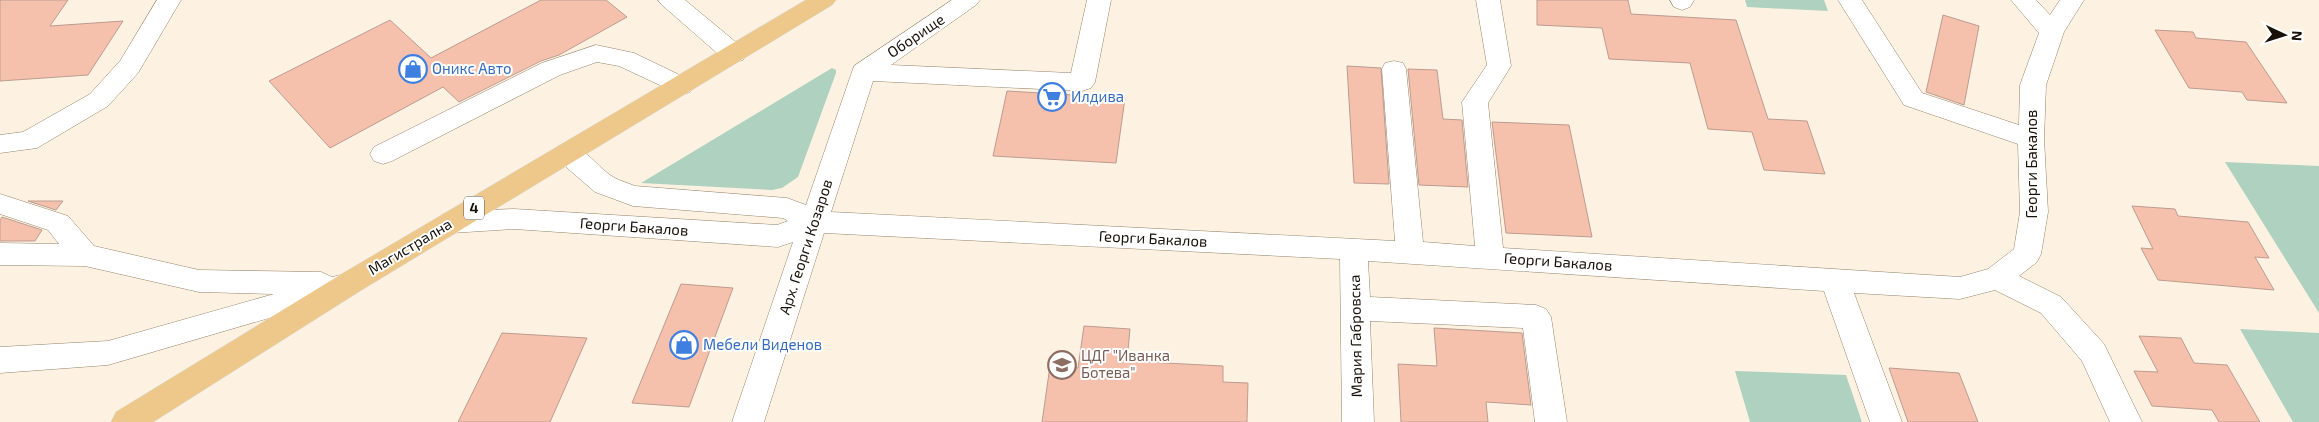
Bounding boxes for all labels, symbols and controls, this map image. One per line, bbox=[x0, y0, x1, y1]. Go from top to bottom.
street label: Оборище bbox=[883, 9, 948, 61]
north arrow bbox=[2259, 10, 2309, 60]
text: N bbox=[2289, 30, 2306, 42]
shop icon: Оникс Авто bbox=[398, 54, 428, 84]
place label: Оникс Авто bbox=[432, 59, 512, 77]
supermarket icon: Илдива bbox=[1037, 82, 1067, 112]
place label: Илдива bbox=[1071, 87, 1124, 105]
street label: Георги Бакалов bbox=[2022, 110, 2040, 218]
street label: Арх. Георги Козаров bbox=[775, 177, 835, 317]
road number: 4 bbox=[464, 197, 484, 220]
street label: Георги Бакалов bbox=[579, 213, 689, 239]
street label: Магистрална bbox=[364, 214, 455, 278]
street label: Георги Бакалов bbox=[1098, 226, 1208, 250]
street label: Георги Бакалов bbox=[1503, 248, 1613, 274]
street label: Мария Габровска bbox=[1345, 275, 1365, 398]
shop icon: Мебели Виденов bbox=[669, 330, 699, 360]
place label: Мебели Виденов bbox=[703, 335, 822, 353]
place label: ЦДГ "Иванка Ботева" bbox=[1081, 346, 1170, 381]
school or university icon: ЦДГ "Иванка Ботева" bbox=[1047, 350, 1077, 380]

